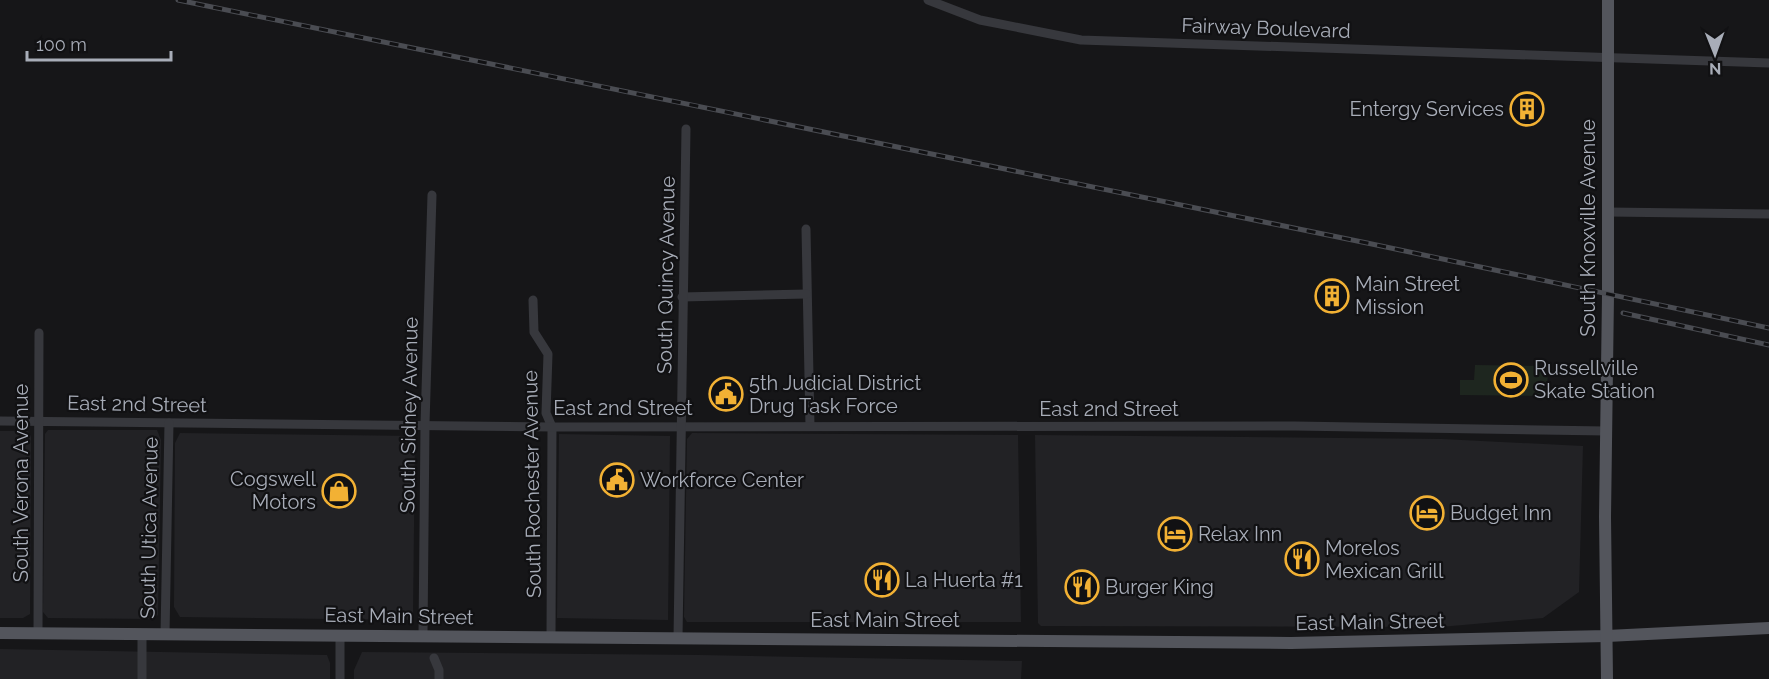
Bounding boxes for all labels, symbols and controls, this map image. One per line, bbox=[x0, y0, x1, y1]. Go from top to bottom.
street label: Fairway Boulevard bbox=[1181, 13, 1351, 43]
scale bar bbox=[27, 24, 171, 62]
north arrow bbox=[1685, 24, 1745, 84]
text: 100 m bbox=[36, 34, 87, 55]
text: N bbox=[1709, 59, 1722, 78]
building icon: Entergy Services bbox=[1509, 91, 1545, 127]
place label: Entergy Services bbox=[1349, 97, 1504, 121]
street label: South Knoxville Avenue bbox=[1576, 119, 1600, 337]
street label: South Quincy Avenue bbox=[652, 176, 680, 374]
place label: Main Street Mission bbox=[1355, 272, 1460, 319]
building icon: Main Street Mission bbox=[1314, 278, 1350, 314]
street label: South Sidney Avenue bbox=[395, 316, 423, 513]
place label: Russellville Skate Station bbox=[1534, 356, 1655, 403]
sports icon: Russellville Skate Station bbox=[1493, 362, 1529, 398]
street label: South Rochester Avenue bbox=[518, 370, 546, 598]
place label: 5th Judicial District Drug Task Force bbox=[749, 371, 922, 418]
public building icon: 5th Judicial District Drug Task Force bbox=[708, 376, 744, 412]
street label: South Verona Avenue bbox=[9, 383, 33, 582]
street label: East 2nd Street bbox=[67, 391, 207, 417]
street label: East 2nd Street bbox=[553, 396, 693, 420]
street label: East 2nd Street bbox=[1039, 397, 1179, 421]
street label: South Utica Avenue bbox=[135, 437, 163, 619]
public building icon: Workforce Center bbox=[599, 462, 635, 498]
place label: Cogswell Motors bbox=[230, 467, 317, 514]
place label: Workforce Center bbox=[640, 468, 804, 492]
shop icon: Cogswell Motors bbox=[321, 473, 357, 509]
hotel icon: Budget Inn bbox=[1409, 495, 1445, 531]
place label: Budget Inn bbox=[1450, 501, 1552, 525]
hotel icon: Relax Inn bbox=[1157, 516, 1193, 552]
place label: Relax Inn bbox=[1198, 522, 1282, 546]
place label: Morelos Mexican Grill bbox=[1325, 536, 1444, 583]
restaurant icon: Morelos Mexican Grill bbox=[1284, 541, 1320, 577]
restaurant icon: La Huerta #1 bbox=[864, 562, 900, 598]
place label: La Huerta #1 bbox=[905, 568, 1023, 592]
restaurant icon: Burger King bbox=[1064, 569, 1100, 605]
place label: Burger King bbox=[1105, 575, 1214, 599]
street label: East Main Street bbox=[324, 603, 474, 629]
street label: East Main Street bbox=[810, 608, 960, 632]
street label: East Main Street bbox=[1295, 609, 1445, 635]

